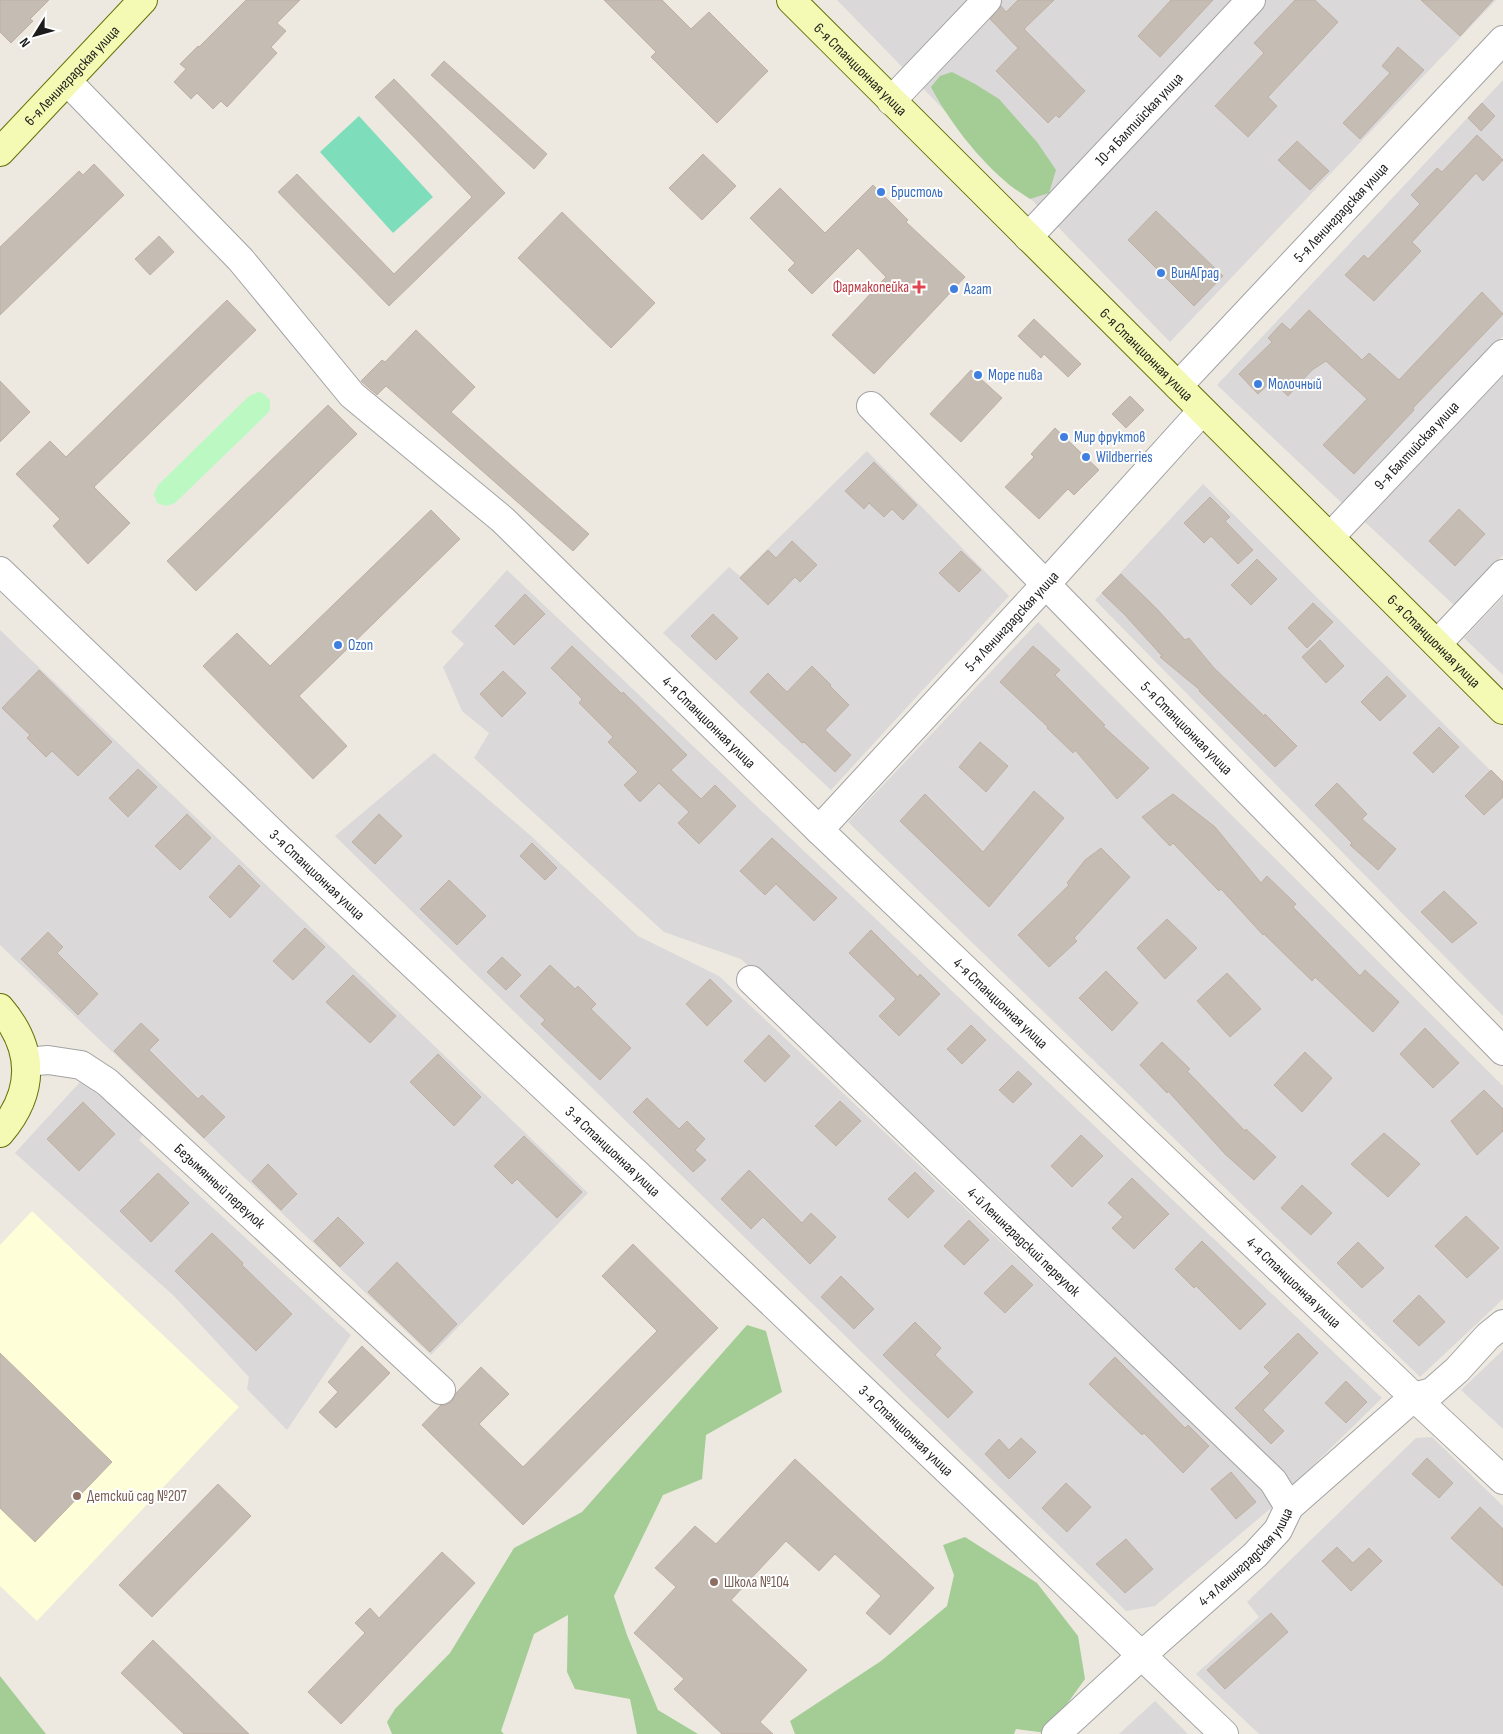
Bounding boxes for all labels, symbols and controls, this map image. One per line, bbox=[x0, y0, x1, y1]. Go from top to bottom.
north arrow bbox=[10, 10, 60, 60]
street label: 6-я Станционная улица bbox=[809, 19, 911, 120]
street label: 6-я Ленинградская улица bbox=[21, 22, 124, 130]
text: N bbox=[16, 34, 34, 51]
street label: 10-я Балтийская улица bbox=[1091, 69, 1188, 170]
street label: 5-я Ленинградская улица bbox=[1290, 159, 1393, 267]
place label: Бристоль bbox=[891, 183, 943, 202]
marker: Бристоль bbox=[875, 186, 887, 198]
place label: ВинАГрад bbox=[1171, 264, 1219, 283]
marker: ВинАГрад bbox=[1155, 267, 1167, 279]
place label: Фармакопейка bbox=[833, 278, 909, 297]
place label: Агат bbox=[963, 280, 992, 299]
marker: Фармакопейка bbox=[913, 281, 925, 293]
marker: Агат bbox=[948, 283, 960, 295]
street label: 6-я Станционная улица bbox=[1095, 304, 1197, 406]
place label: Море пива bbox=[988, 366, 1043, 385]
marker: Море пива bbox=[972, 369, 984, 381]
place label: Молочный bbox=[1268, 375, 1322, 394]
marker: Молочный bbox=[1252, 378, 1264, 390]
street label: 9-я Балтийская улица bbox=[1370, 397, 1464, 494]
place label: Мир фруктов bbox=[1074, 428, 1146, 447]
marker: Мир фруктов bbox=[1058, 431, 1070, 443]
place label: Wildberries bbox=[1096, 448, 1153, 467]
marker: Wildberries bbox=[1080, 451, 1092, 463]
street label: 5-я Ленинградская улица bbox=[961, 567, 1063, 676]
street label: 6-я Станционная улица bbox=[1383, 591, 1484, 692]
place label: Ozon bbox=[348, 636, 373, 655]
marker: Ozon bbox=[332, 639, 344, 651]
street label: 4-я Станционная улица bbox=[658, 672, 760, 773]
street label: 5-я Станционная улица bbox=[1136, 678, 1236, 779]
street label: 3-я Станционная улица bbox=[265, 826, 369, 924]
street label: 4-я Станционная улица bbox=[949, 954, 1052, 1053]
street label: 3-я Станционная улица bbox=[561, 1102, 664, 1201]
street label: Безымянный переулок bbox=[170, 1140, 269, 1233]
street label: 4-й Ленинградский переулок bbox=[963, 1183, 1084, 1301]
street label: 4-я Станционная улица bbox=[1242, 1233, 1345, 1333]
street label: 3-я Станционная улица bbox=[854, 1381, 957, 1481]
place label: Детский сад №207 bbox=[87, 1487, 187, 1506]
marker: Детский сад №207 bbox=[71, 1490, 83, 1502]
street label: 4-я Ленинградская улица bbox=[1195, 1505, 1297, 1611]
place label: Школа №104 bbox=[724, 1573, 789, 1592]
marker: Школа №104 bbox=[708, 1576, 720, 1588]

